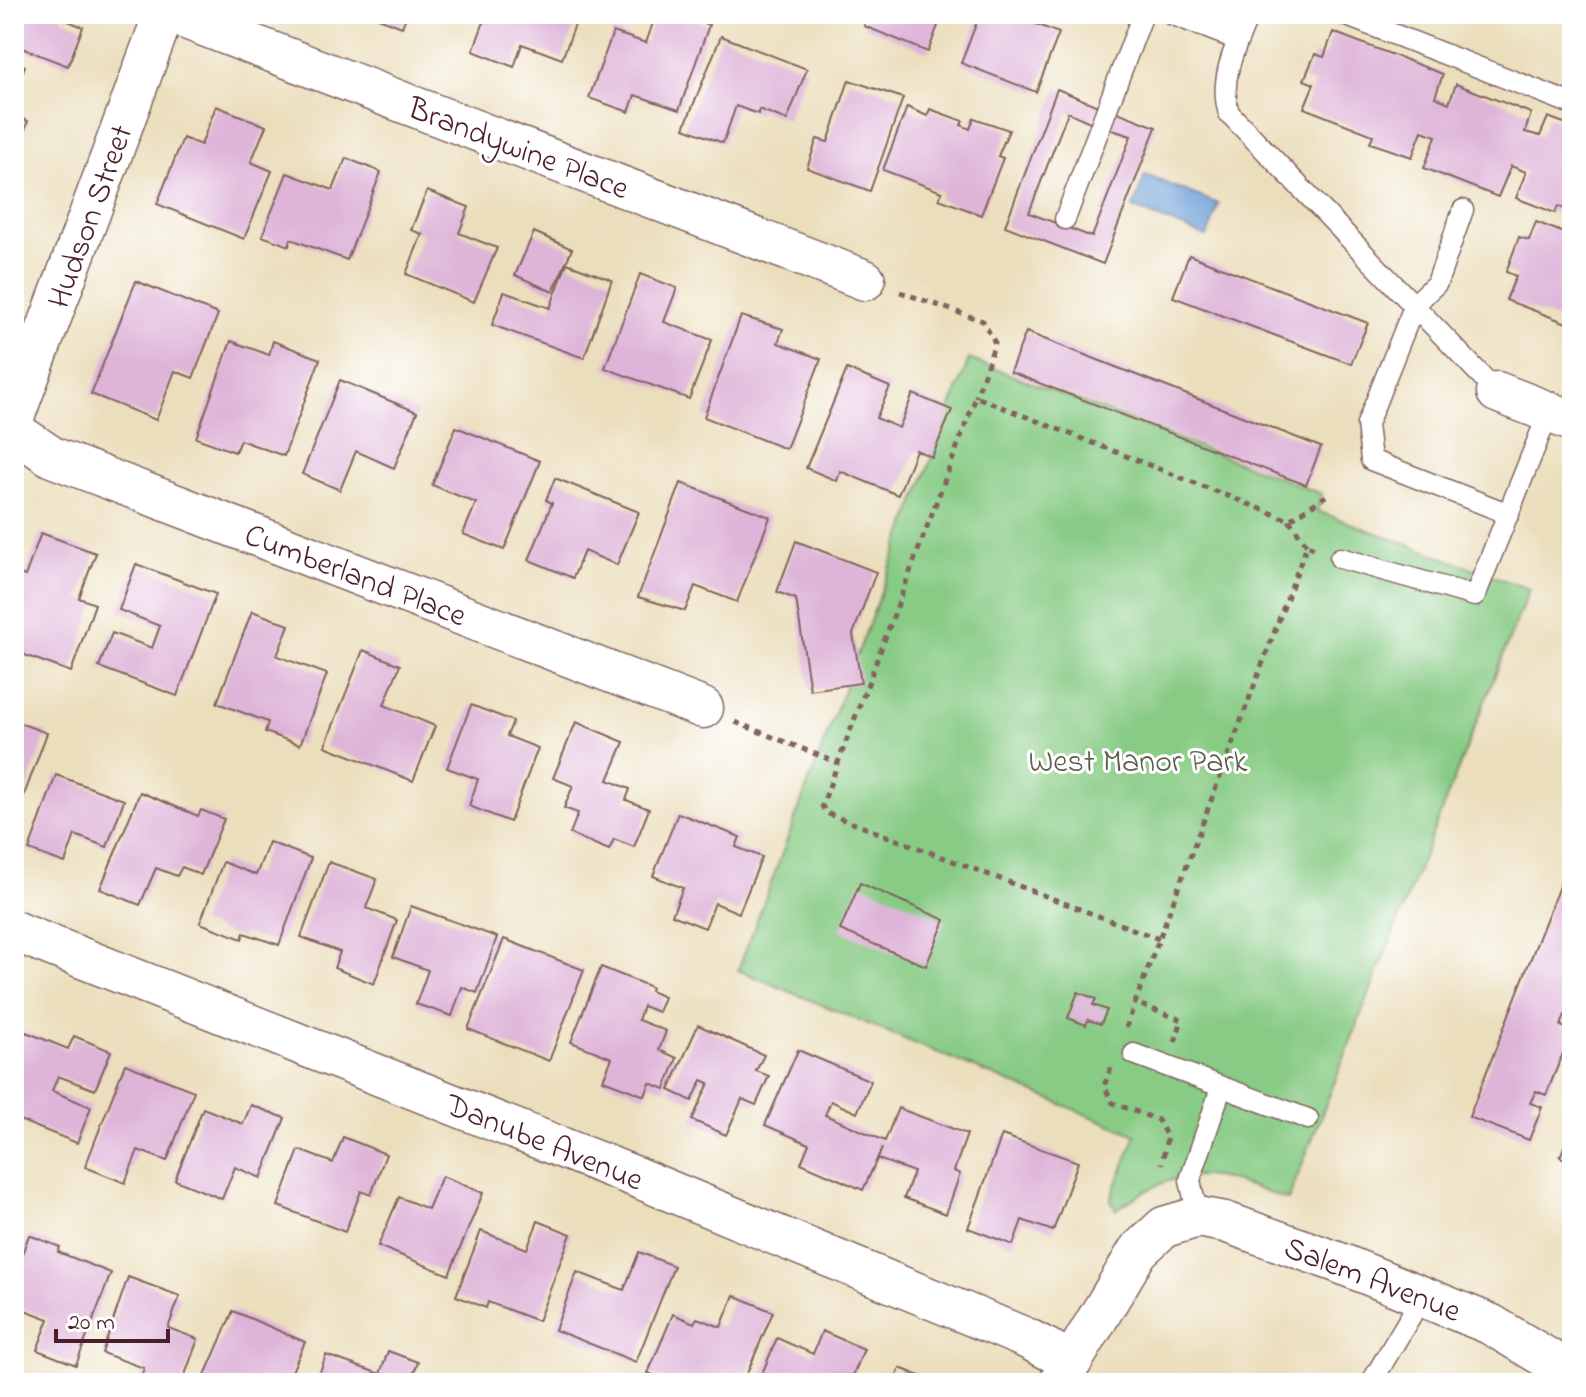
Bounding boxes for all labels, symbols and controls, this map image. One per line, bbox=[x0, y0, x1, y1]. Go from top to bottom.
street label: Brandywine Place bbox=[400, 86, 636, 214]
street label: Hudson Street bbox=[37, 119, 147, 316]
street label: Cumberland Place bbox=[237, 513, 473, 641]
park label: West Manor Park bbox=[1028, 740, 1249, 787]
street label: Danube Avenue bbox=[437, 1083, 650, 1206]
street label: Salem Avenue bbox=[1276, 1226, 1468, 1337]
scale bar bbox=[56, 1293, 168, 1343]
text: 20 m bbox=[68, 1306, 115, 1341]

